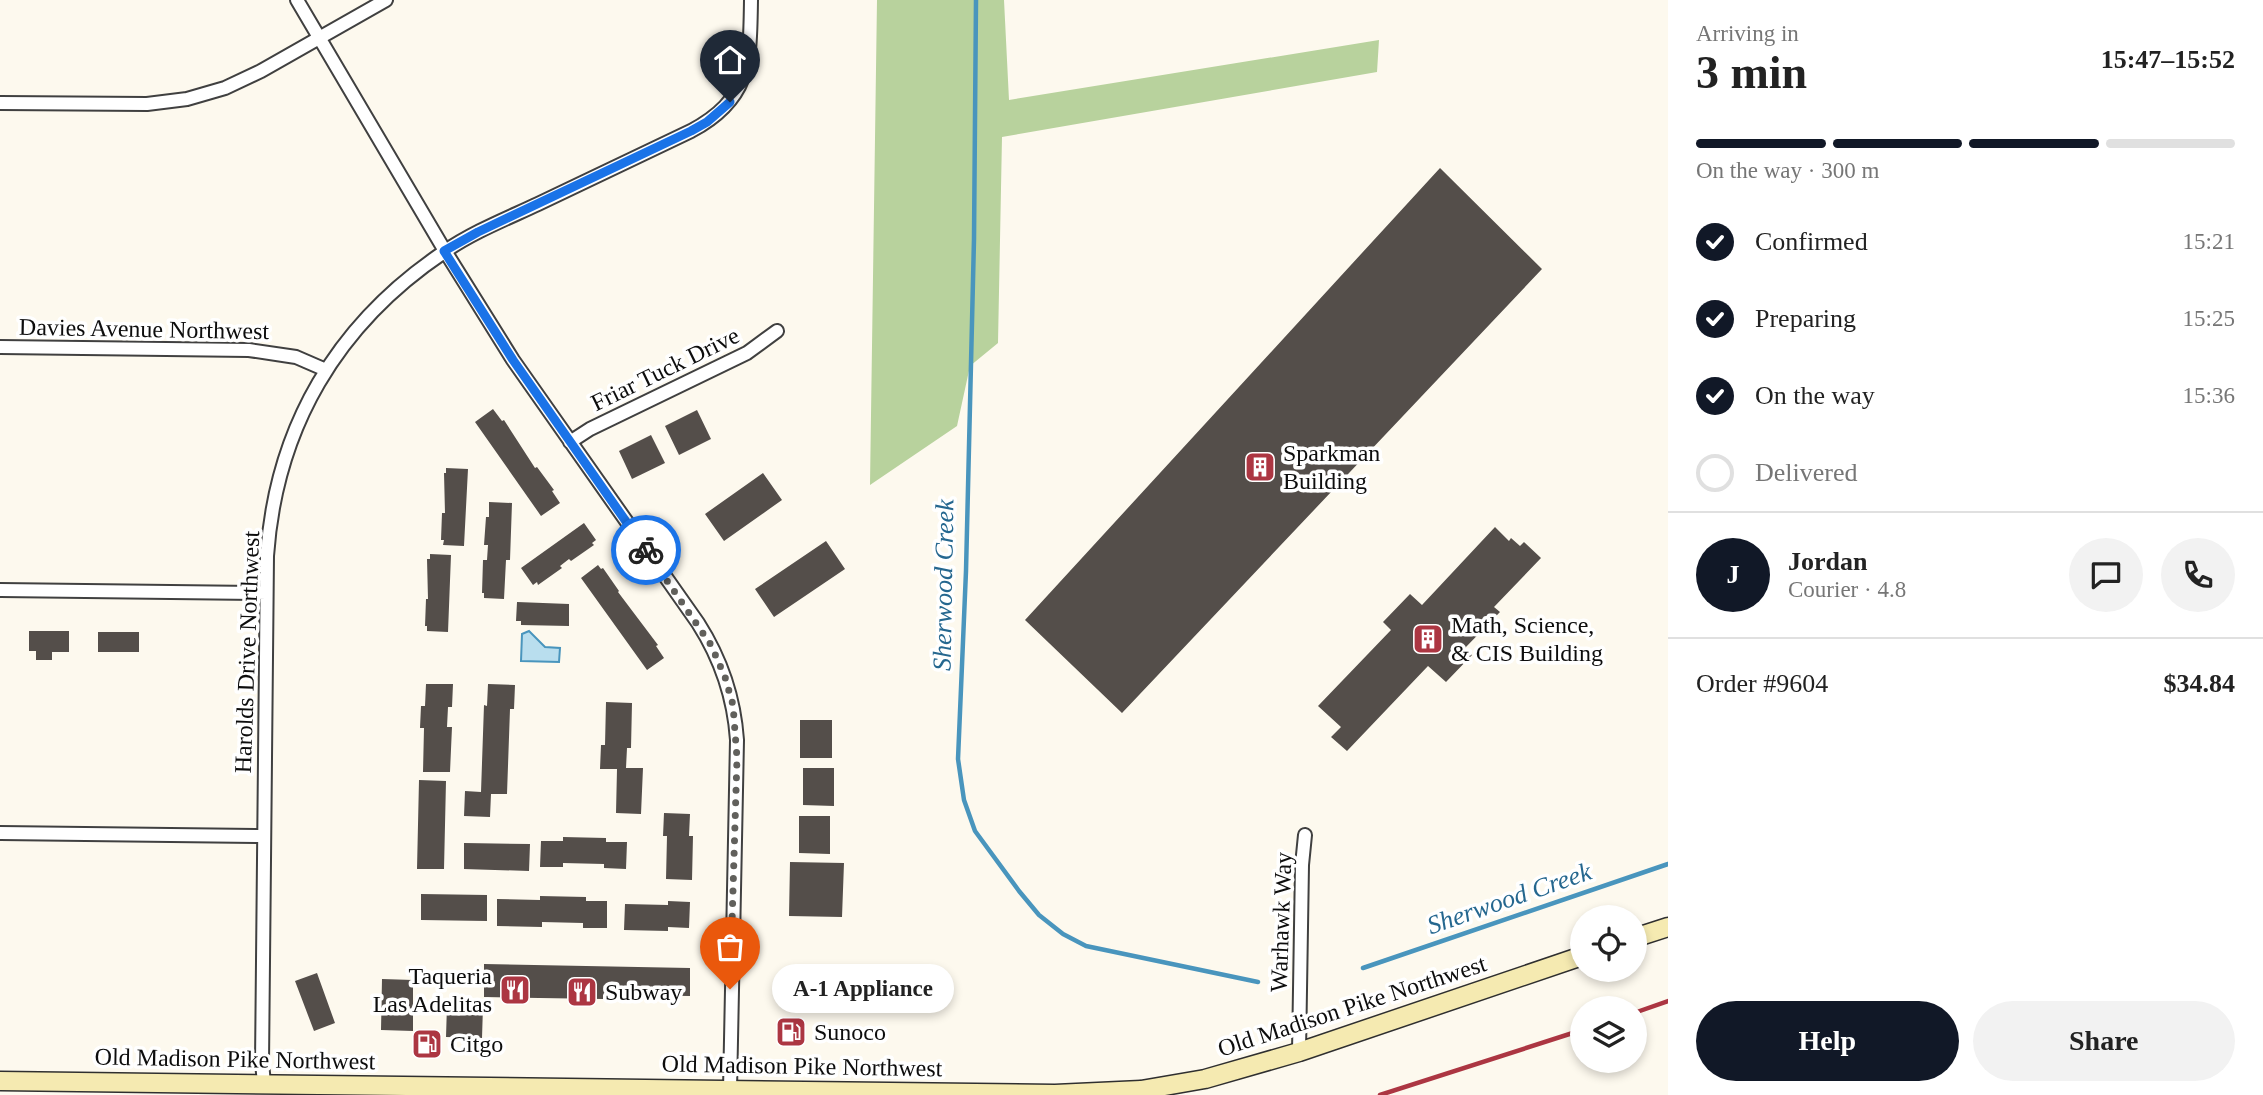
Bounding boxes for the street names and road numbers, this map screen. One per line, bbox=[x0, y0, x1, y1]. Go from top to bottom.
street label: Davies Avenue Northwest bbox=[19, 314, 270, 344]
street label: Friar Tuck Drive bbox=[587, 322, 743, 416]
street label: Harolds Drive Northwest bbox=[230, 530, 264, 774]
street label: Warhawk Way bbox=[1266, 851, 1296, 993]
street label: Old Madison Pike Northwest bbox=[1215, 950, 1490, 1062]
street label: Old Madison Pike Northwest bbox=[94, 1044, 376, 1074]
street label: Old Madison Pike Northwest bbox=[661, 1051, 943, 1081]

